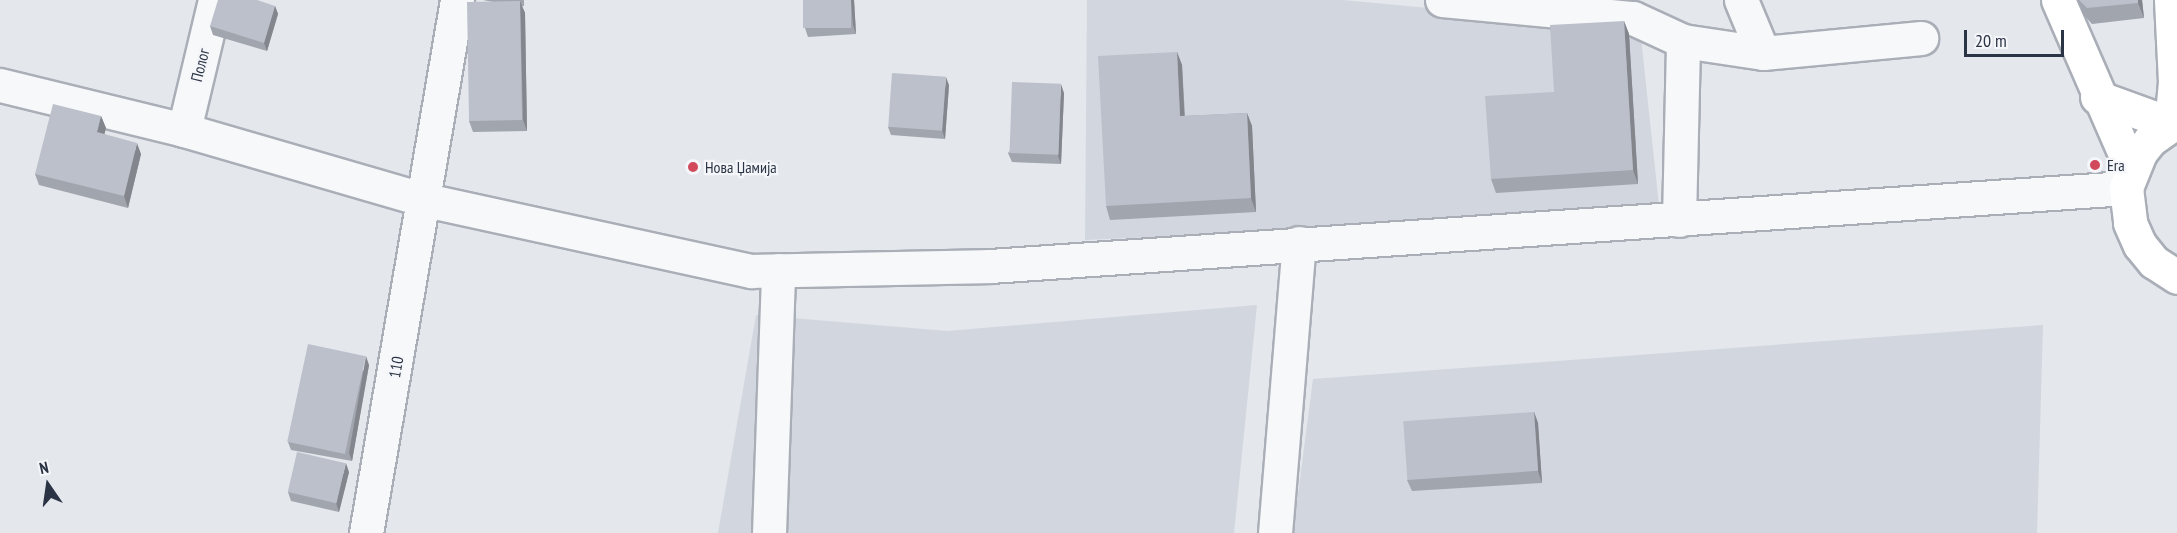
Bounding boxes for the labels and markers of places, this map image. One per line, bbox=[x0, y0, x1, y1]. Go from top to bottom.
place label: Era bbox=[2107, 155, 2125, 175]
place label: Нова Џамија bbox=[705, 157, 777, 177]
marker: Era bbox=[2088, 158, 2102, 172]
marker: Нова Џамија bbox=[686, 160, 700, 174]

